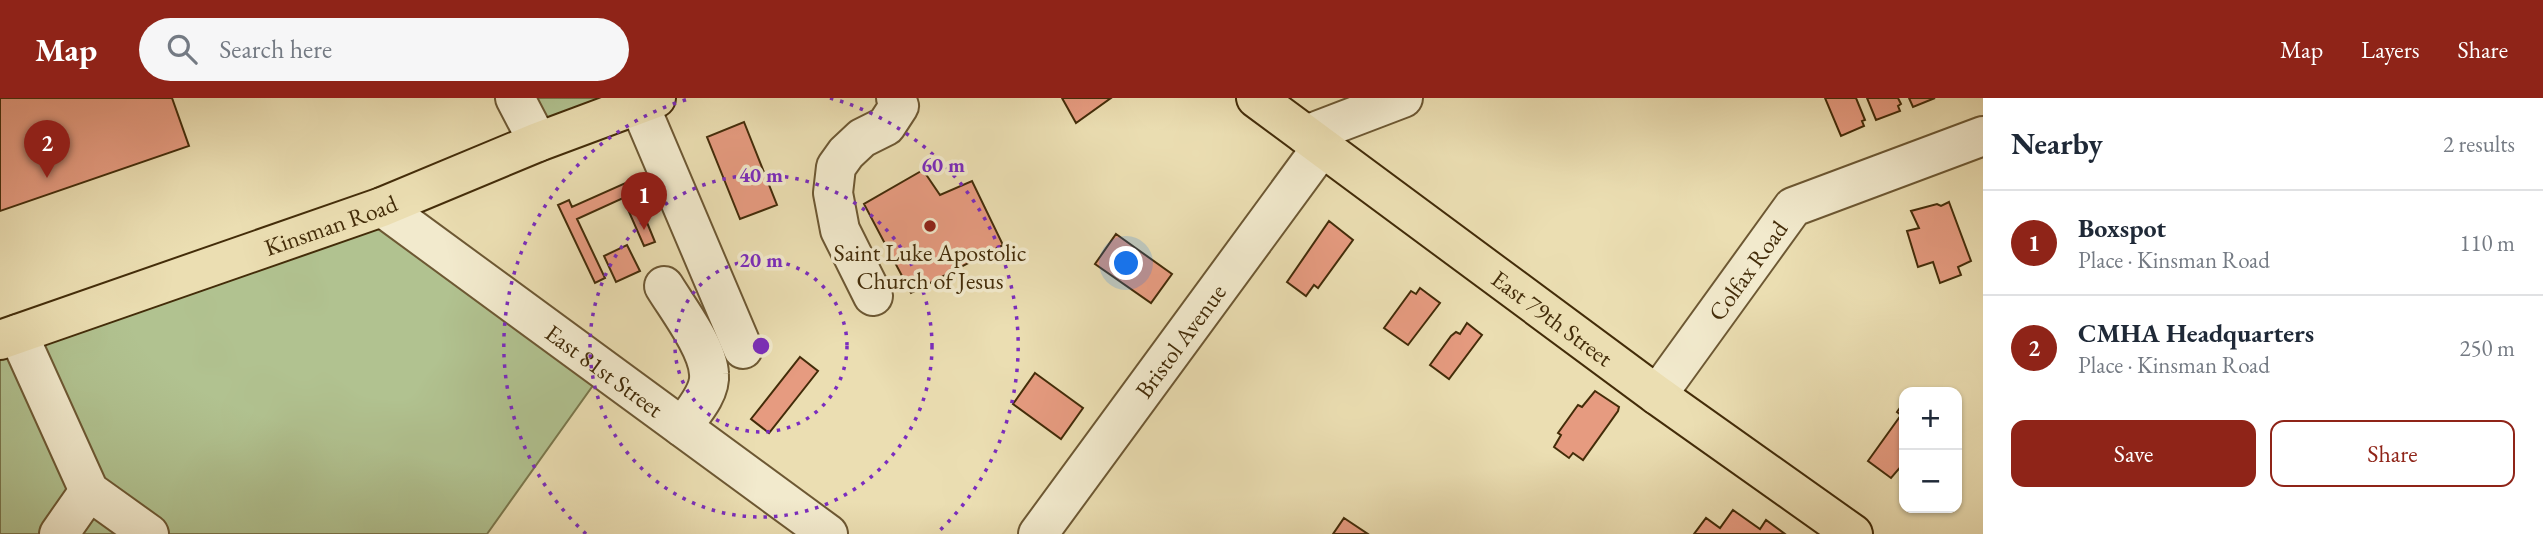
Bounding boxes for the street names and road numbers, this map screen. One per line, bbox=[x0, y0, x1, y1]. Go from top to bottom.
street label: Kinsman Road bbox=[260, 187, 402, 262]
street label: Colfax Road bbox=[1701, 213, 1794, 326]
street label: East 79th Street bbox=[1486, 263, 1620, 373]
street label: Bristol Avenue bbox=[1128, 277, 1232, 404]
street label: East 81st Street bbox=[540, 317, 670, 424]

